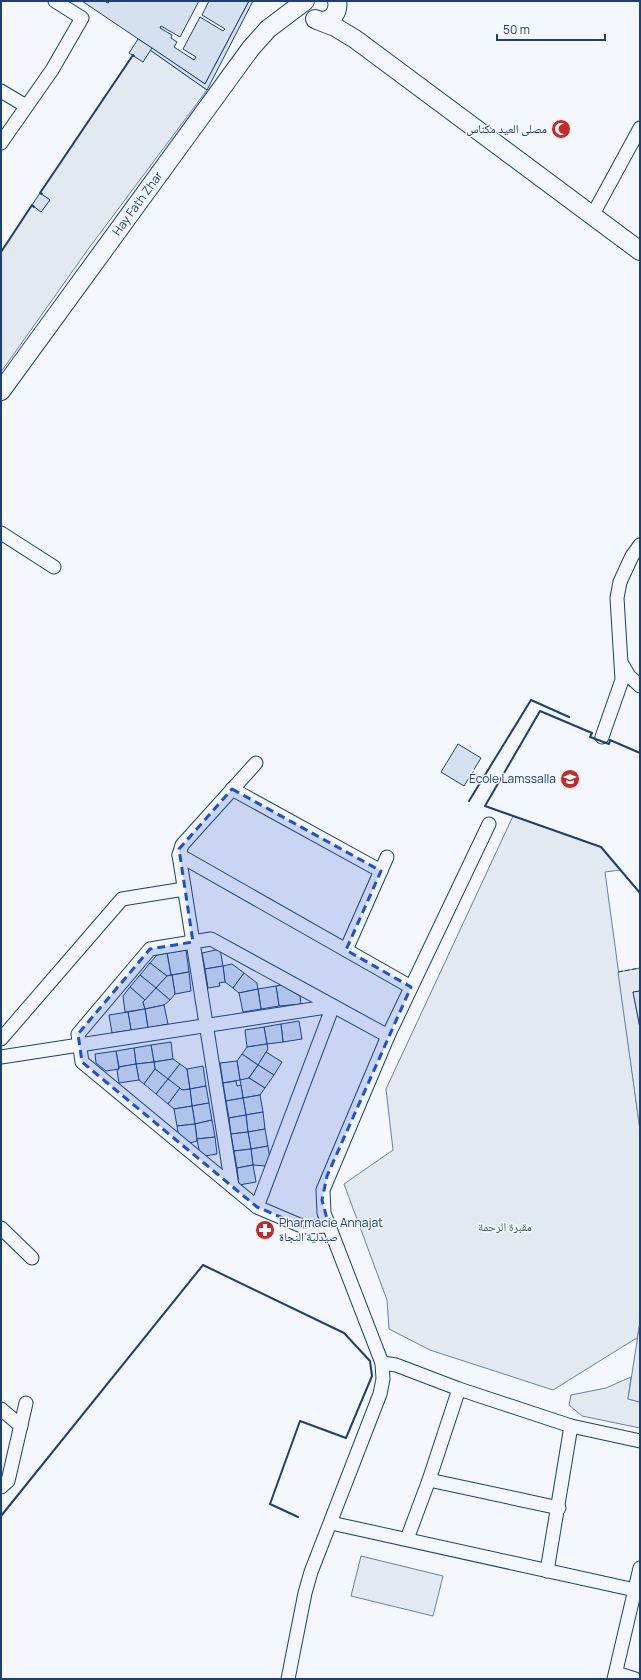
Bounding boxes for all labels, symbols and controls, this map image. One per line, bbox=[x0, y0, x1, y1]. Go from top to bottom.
scale bar bbox=[497, 16, 605, 42]
text: 50 m bbox=[503, 21, 530, 38]
mosque icon: مصلى العيد مكناس bbox=[550, 118, 572, 140]
place label: مصلى العيد مكناس bbox=[466, 120, 547, 137]
street label: Hay Fath Zhar bbox=[108, 167, 167, 239]
school or university icon: École Lamssalla bbox=[559, 768, 581, 790]
place label: École Lamssalla bbox=[469, 770, 556, 787]
place label: Pharmacie Annajat صيدلية النجاة bbox=[279, 1214, 383, 1245]
park label: مقبرة الرحمة bbox=[478, 1218, 532, 1235]
pharmacy icon: Pharmacie Annajat صيدلية النجاة bbox=[254, 1219, 276, 1241]

